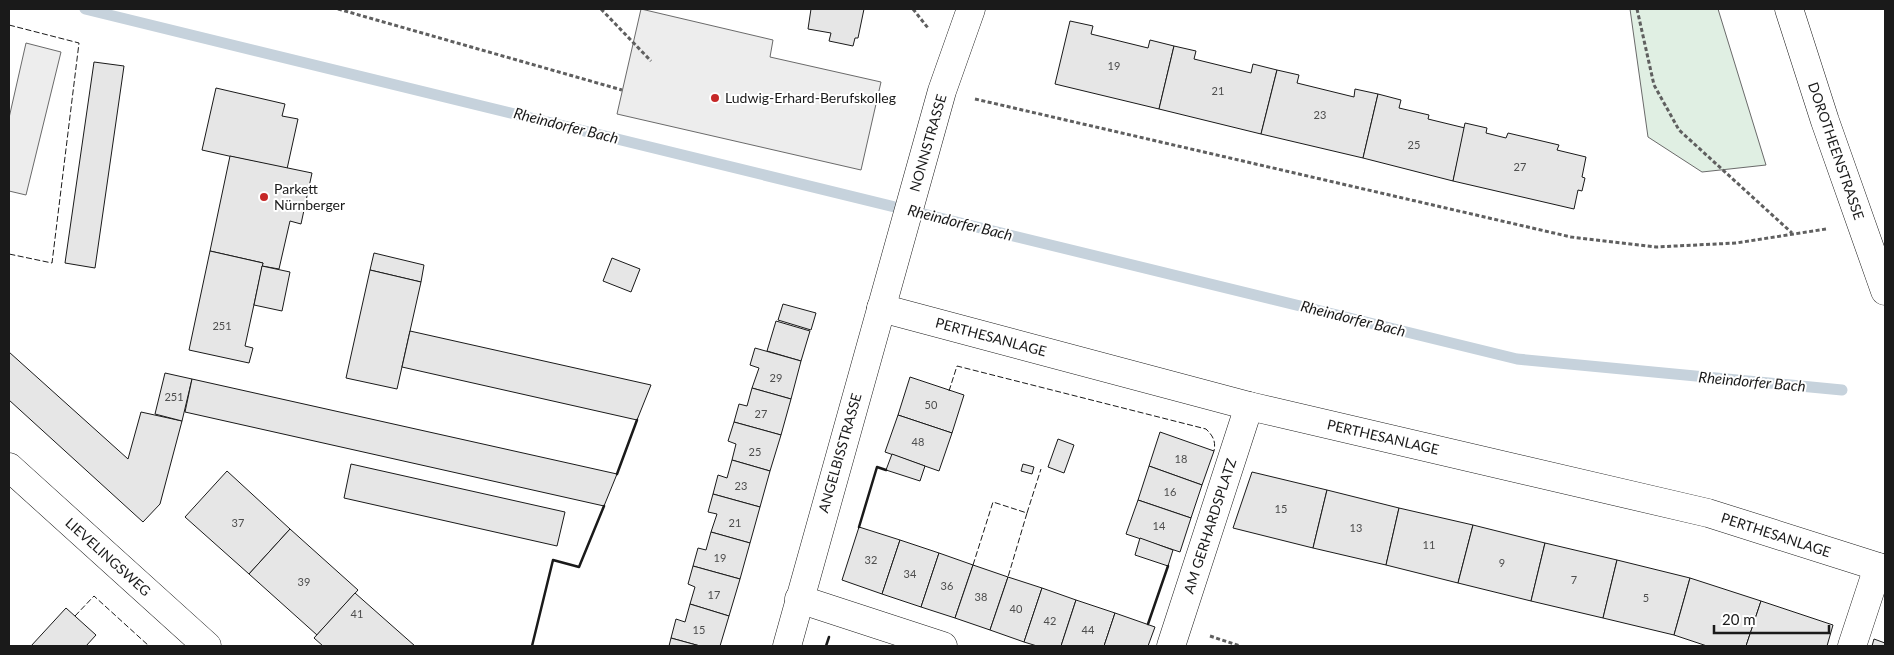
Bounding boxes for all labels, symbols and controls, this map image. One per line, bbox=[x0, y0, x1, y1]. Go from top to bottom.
house number: 19 bbox=[1108, 59, 1120, 72]
street label: DOROTHEENSTRASSE bbox=[1805, 80, 1868, 222]
house number: 21 bbox=[1212, 84, 1224, 97]
place label: Ludwig-Erhard-Berufskolleg bbox=[725, 89, 896, 106]
marker: Ludwig-Erhard-Berufskolleg bbox=[709, 92, 721, 104]
street label: NONNSTRASSE bbox=[905, 92, 950, 194]
water label: Rheindorfer Bach bbox=[512, 103, 621, 147]
house number: 23 bbox=[1314, 108, 1326, 121]
house number: 25 bbox=[1408, 138, 1420, 151]
house number: 27 bbox=[1514, 160, 1526, 173]
place label: Parkett Nürnberger bbox=[274, 180, 345, 213]
marker: Parkett Nürnberger bbox=[258, 191, 270, 203]
water label: Rheindorfer Bach bbox=[906, 200, 1015, 244]
water label: Rheindorfer Bach bbox=[1299, 296, 1408, 340]
street label: PERTHESANLAGE bbox=[934, 314, 1049, 360]
house number: 251 bbox=[212, 319, 232, 332]
water label: Rheindorfer Bach bbox=[1698, 367, 1806, 395]
house number: 29 bbox=[770, 371, 782, 384]
house number: 251 bbox=[164, 390, 184, 403]
street label: ANGELBISSTRASSE bbox=[814, 391, 865, 515]
house number: 50 bbox=[925, 398, 938, 411]
house number: 27 bbox=[755, 407, 767, 420]
street label: PERTHESANLAGE bbox=[1326, 415, 1441, 458]
house number: 48 bbox=[912, 435, 924, 448]
house number: 25 bbox=[749, 445, 761, 458]
house number: 18 bbox=[1175, 452, 1187, 465]
street label: AM GERHARDSPLATZ bbox=[1180, 456, 1239, 596]
house number: 23 bbox=[735, 479, 747, 492]
house number: 16 bbox=[1164, 485, 1176, 498]
house number: 15 bbox=[1275, 502, 1287, 515]
street label: PERTHESANLAGE bbox=[1719, 509, 1833, 560]
street label: LIEVELINGSWEG bbox=[62, 514, 155, 599]
house number: 37 bbox=[232, 516, 244, 529]
house number: 21 bbox=[729, 516, 741, 529]
house number: 14 bbox=[1153, 519, 1166, 532]
house number: 13 bbox=[1350, 521, 1362, 534]
house number: 11 bbox=[1423, 538, 1435, 551]
house number: 19 bbox=[714, 551, 726, 564]
house number: 32 bbox=[865, 553, 877, 566]
house number: 9 bbox=[1499, 556, 1505, 569]
house number: 34 bbox=[904, 567, 917, 580]
house number: 7 bbox=[1571, 573, 1577, 586]
house number: 39 bbox=[298, 575, 310, 588]
house number: 36 bbox=[941, 579, 953, 592]
house number: 17 bbox=[708, 588, 720, 601]
house number: 38 bbox=[975, 590, 987, 603]
house number: 5 bbox=[1643, 591, 1649, 604]
house number: 40 bbox=[1010, 602, 1023, 615]
scale bar bbox=[1714, 602, 1829, 634]
house number: 41 bbox=[351, 607, 363, 620]
text: 20 m bbox=[1722, 610, 1756, 628]
house number: 42 bbox=[1044, 614, 1056, 627]
house number: 15 bbox=[693, 623, 705, 636]
house number: 44 bbox=[1082, 623, 1095, 636]

